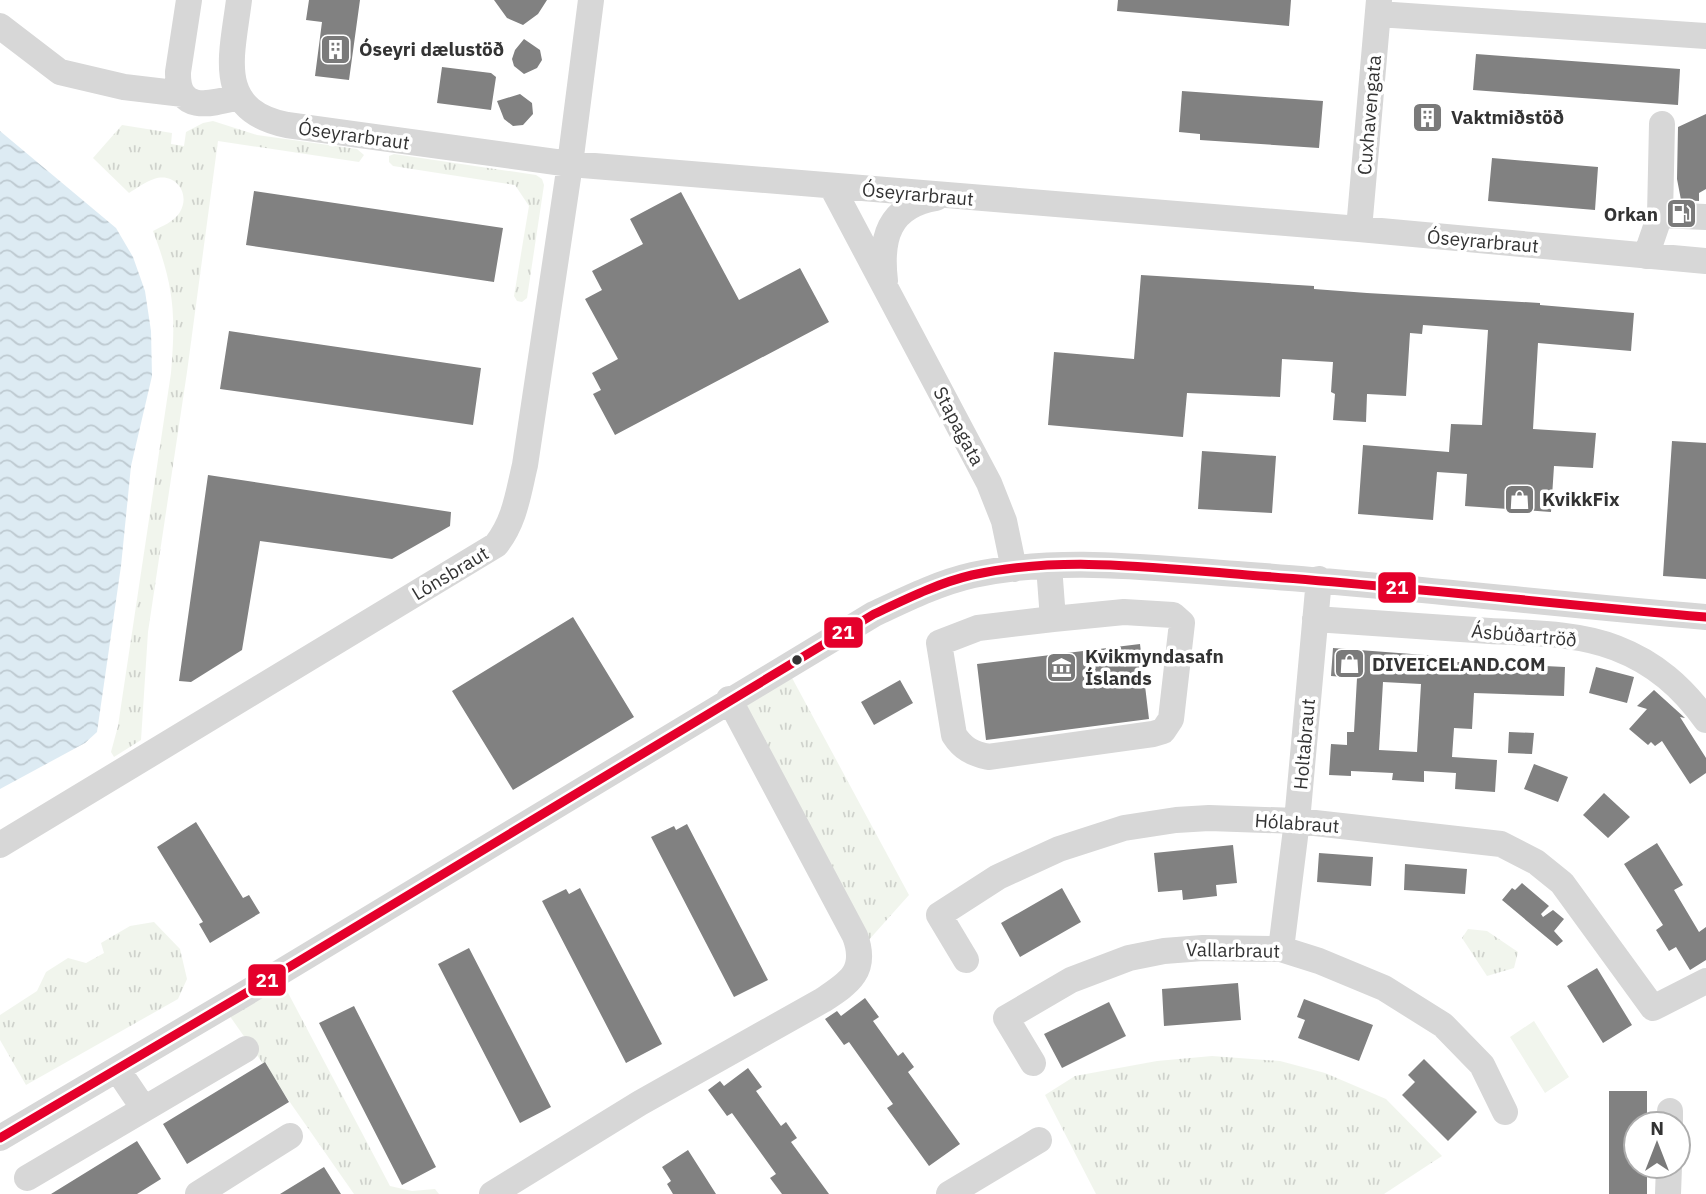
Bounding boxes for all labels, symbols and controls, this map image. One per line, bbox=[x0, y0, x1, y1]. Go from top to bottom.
building icon: Óseyri dælustöð bbox=[319, 32, 353, 66]
place label: Óseyri dælustöð bbox=[359, 37, 504, 61]
street label: Cuxhavengata bbox=[1352, 54, 1386, 176]
building icon: Vaktmiðstöð bbox=[1411, 100, 1445, 134]
place label: Vaktmiðstöð bbox=[1451, 105, 1564, 129]
street label: Óseyrarbraut bbox=[297, 115, 411, 155]
street label: Óseyrarbraut bbox=[861, 177, 975, 211]
fuel station icon: Orkan bbox=[1664, 197, 1698, 231]
place label: Orkan bbox=[1604, 202, 1658, 226]
street label: Óseyrarbraut bbox=[1426, 224, 1540, 258]
street label: Stapagata bbox=[928, 382, 990, 470]
shop icon: KvikkFix bbox=[1502, 482, 1536, 516]
place label: KvikkFix bbox=[1542, 487, 1620, 511]
street label: Lónsbraut bbox=[407, 541, 493, 605]
line badge: 21 bbox=[1377, 571, 1417, 604]
text: 21 bbox=[1386, 575, 1409, 599]
line badge: 21 bbox=[823, 616, 864, 649]
street label: Ásbúðartröð bbox=[1470, 618, 1578, 652]
text: 21 bbox=[832, 620, 855, 644]
place label: Kvikmyndasafn Íslands bbox=[1085, 644, 1224, 690]
shop icon: DIVEICELAND.COM bbox=[1332, 647, 1366, 681]
museum icon: Kvikmyndasafn Íslands bbox=[1045, 650, 1079, 684]
place label: DIVEICELAND.COM bbox=[1372, 652, 1545, 676]
unlabelled marker bbox=[790, 653, 804, 667]
street label: Holtabraut bbox=[1288, 697, 1320, 791]
street label: Hólabraut bbox=[1254, 808, 1340, 838]
street label: Vallarbraut bbox=[1186, 937, 1280, 963]
line badge: 21 bbox=[247, 963, 287, 997]
text: 21 bbox=[256, 968, 279, 992]
north arrow bbox=[1622, 1110, 1692, 1180]
text: N bbox=[1650, 1116, 1664, 1140]

